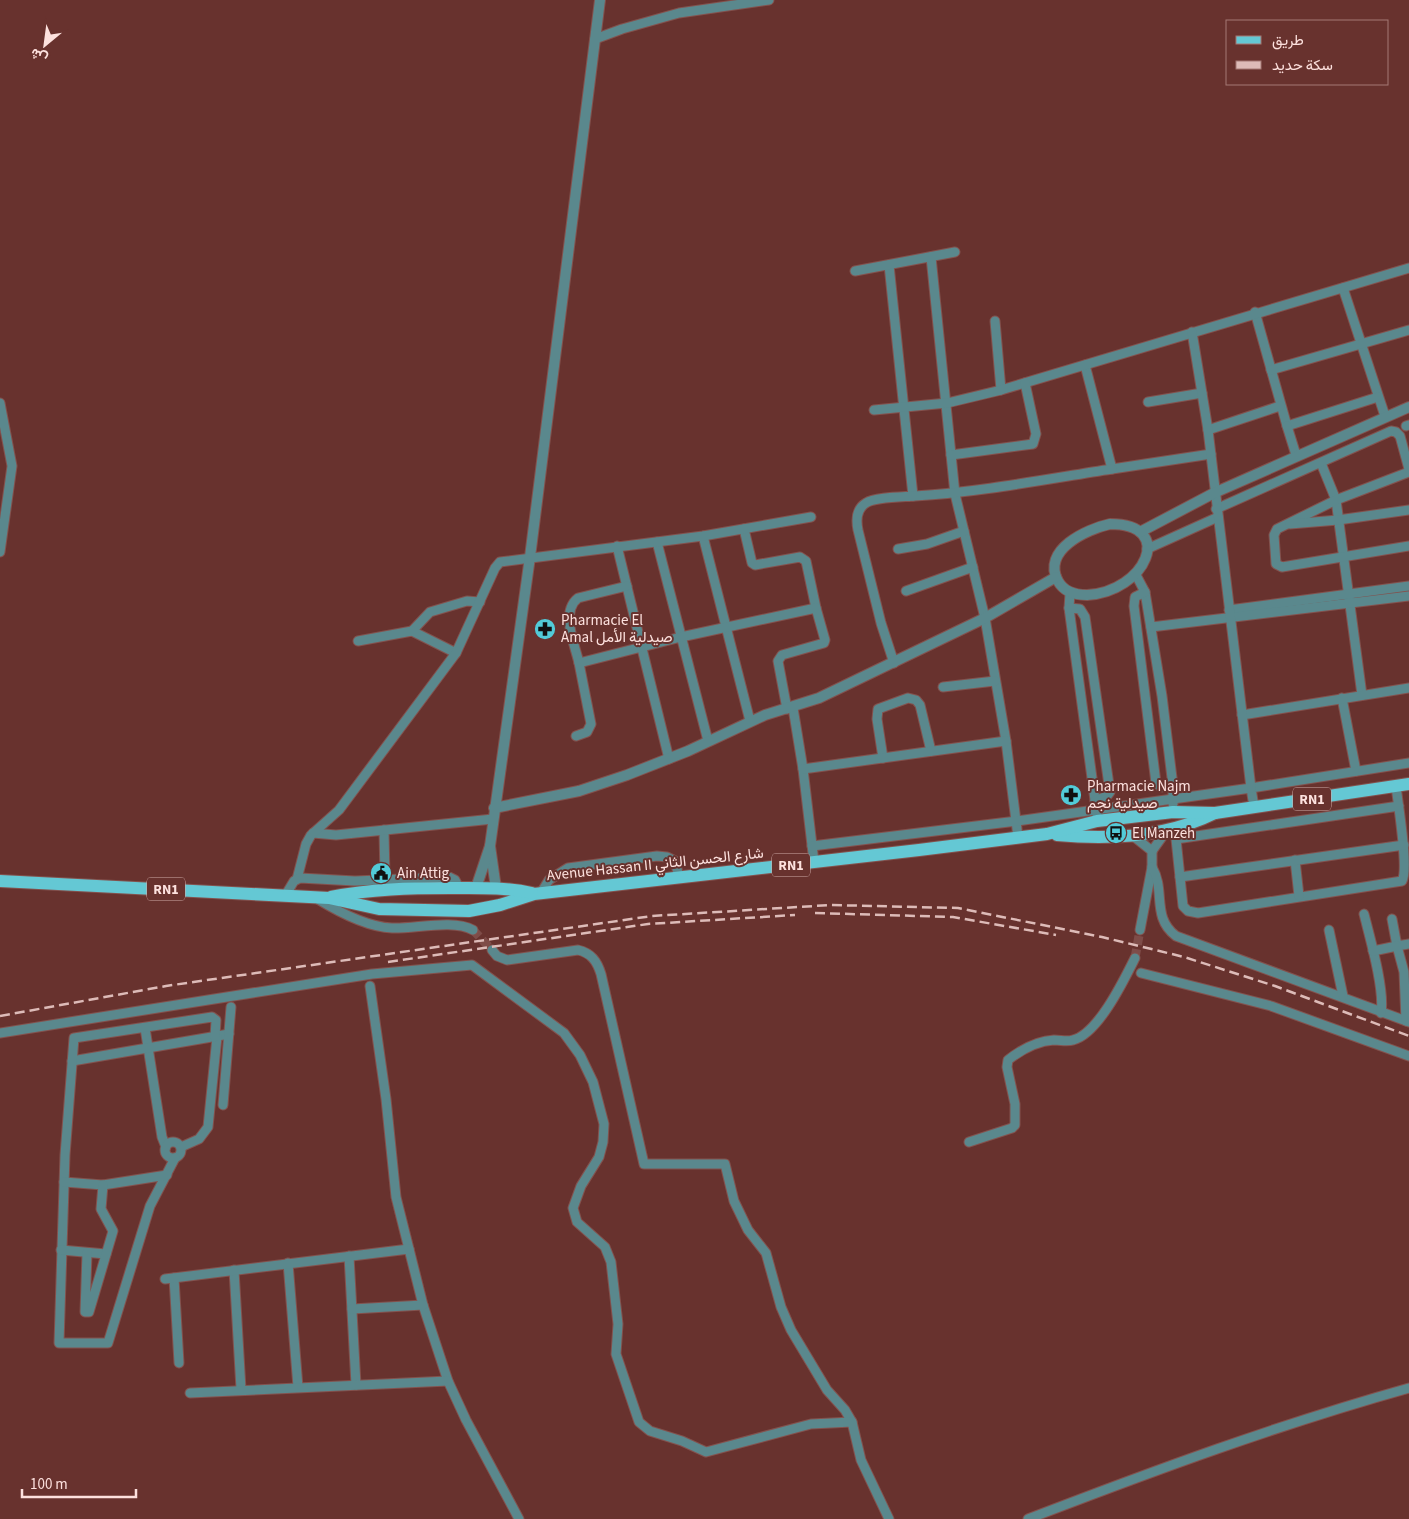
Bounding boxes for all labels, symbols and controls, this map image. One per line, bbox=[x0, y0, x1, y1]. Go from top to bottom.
north arrow bbox=[20, 20, 70, 70]
legend bbox=[1226, 20, 1389, 85]
text: طريق bbox=[1272, 30, 1304, 51]
text: ش bbox=[27, 43, 51, 68]
text: سكة حديد bbox=[1272, 55, 1333, 76]
place label: Pharmacie El Amal صيدلية الأمل bbox=[561, 610, 673, 648]
pharmacy icon: Pharmacie El Amal صيدلية الأمل bbox=[533, 617, 557, 641]
place label: Pharmacie Najm صيدلية نجم bbox=[1087, 776, 1191, 814]
pharmacy icon: Pharmacie Najm صيدلية نجم bbox=[1059, 783, 1083, 807]
road number: RN1 bbox=[1293, 788, 1331, 811]
bus stop icon: El Manzeh bbox=[1104, 821, 1128, 845]
place label: El Manzeh bbox=[1132, 823, 1195, 844]
street label: Avenue Hassan II شارع الحسن الثاني bbox=[546, 843, 765, 888]
road number: RN1 bbox=[772, 854, 810, 876]
public building icon: Ain Attig bbox=[369, 861, 393, 885]
place label: Ain Attig bbox=[397, 863, 450, 884]
road number: RN1 bbox=[147, 878, 185, 901]
scale bar bbox=[22, 1466, 136, 1498]
text: 100 m bbox=[30, 1474, 68, 1495]

